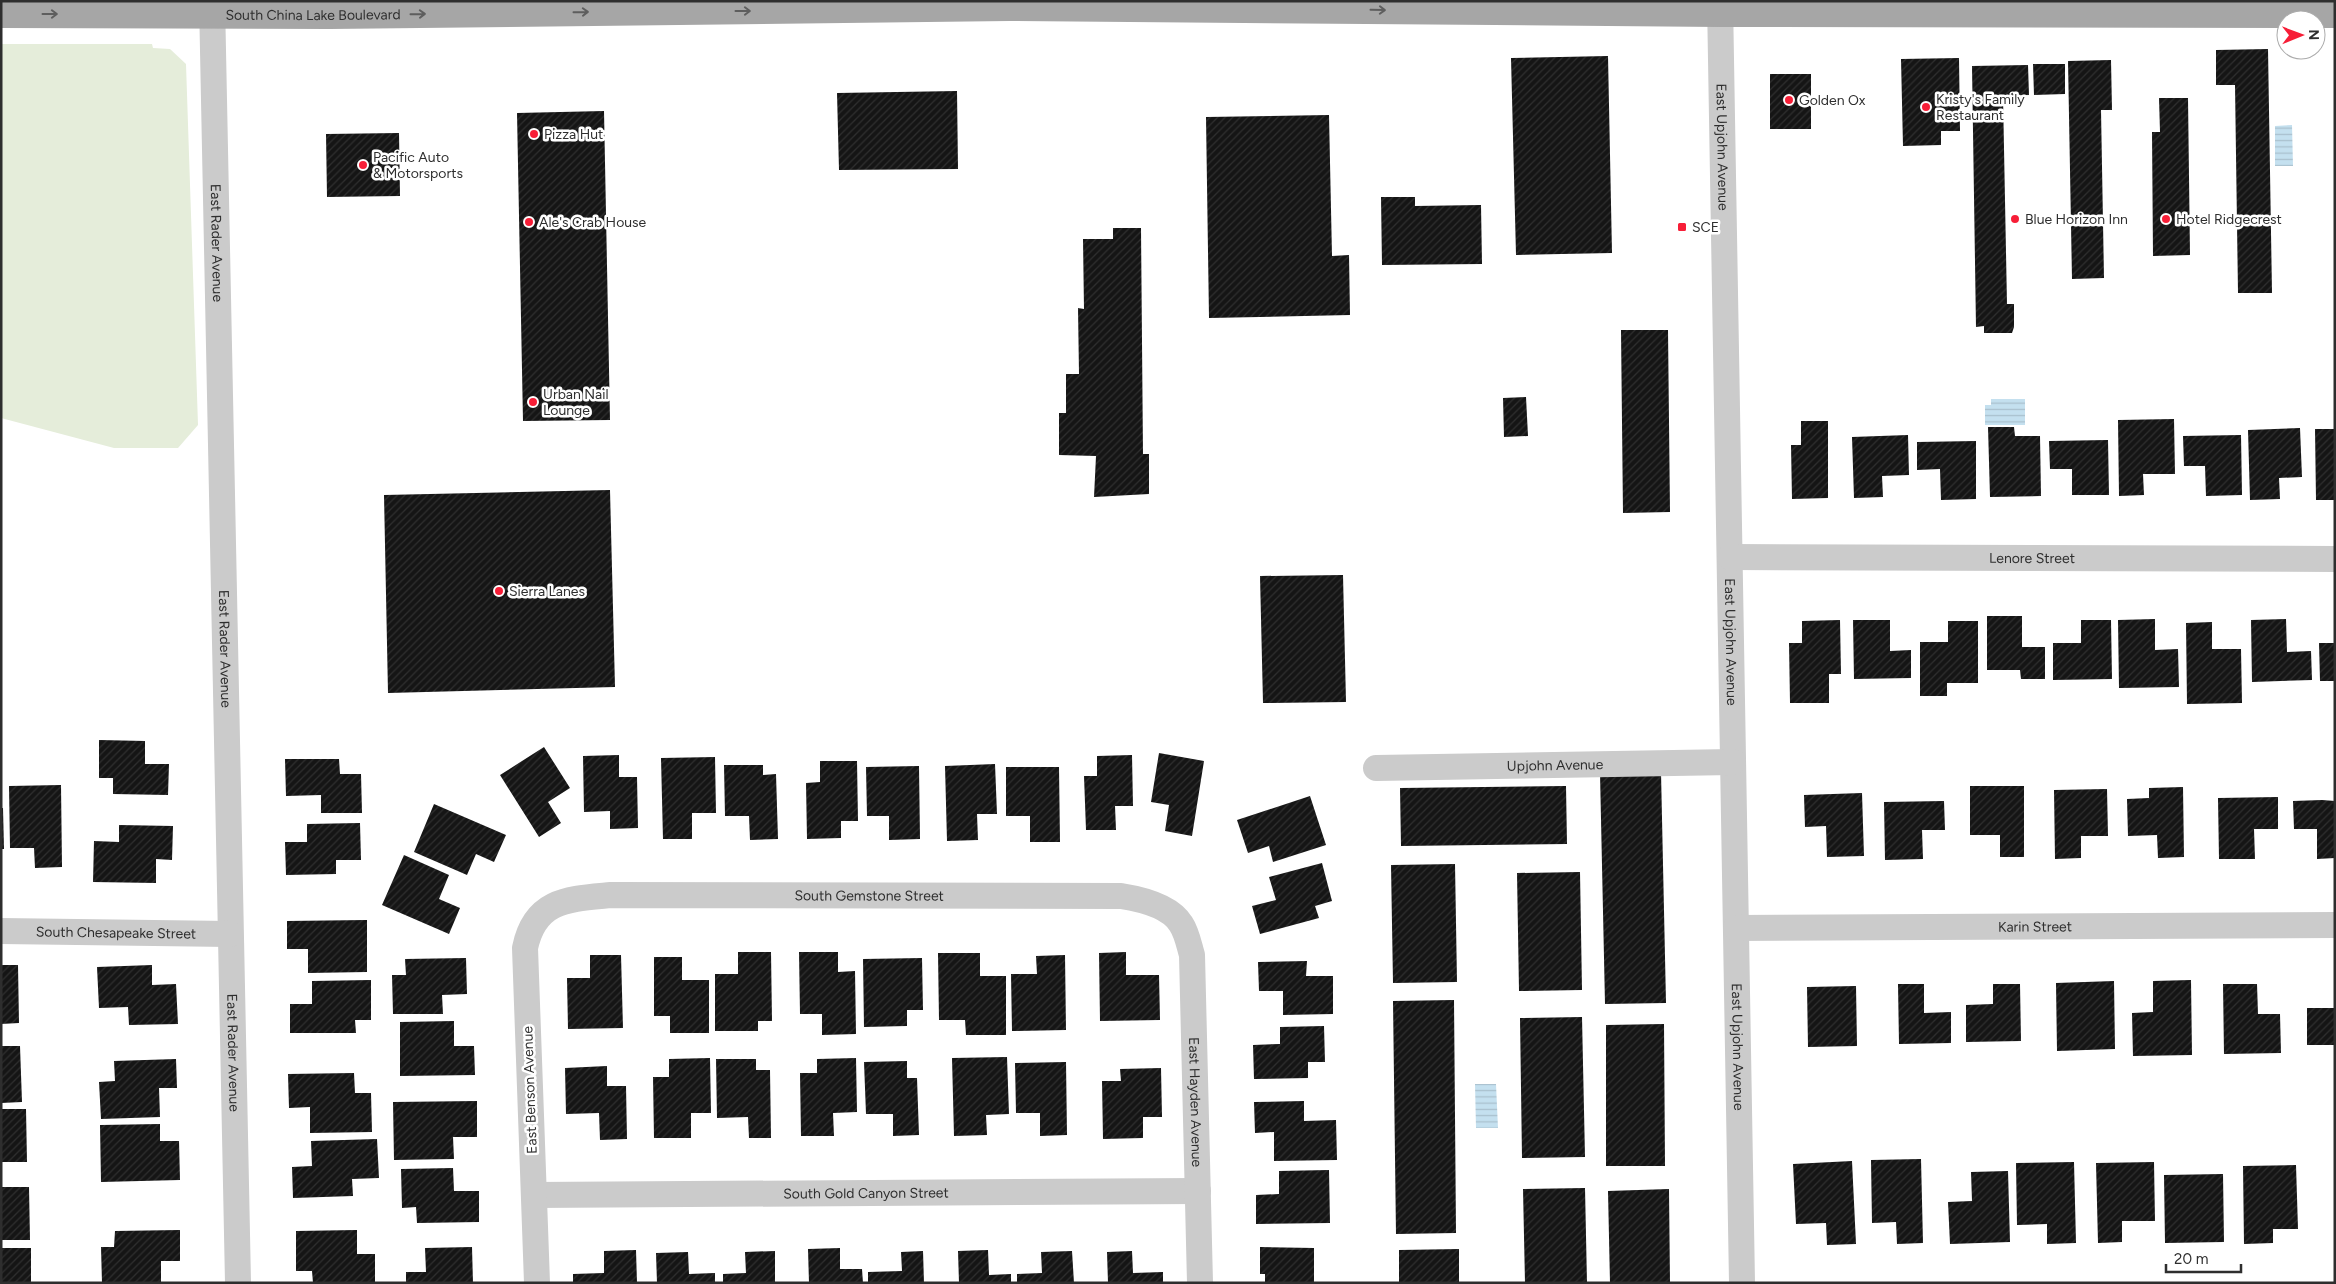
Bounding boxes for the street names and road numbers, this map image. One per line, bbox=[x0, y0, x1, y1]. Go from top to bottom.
street label: South China Lake Boulevard bbox=[225, 6, 401, 24]
street label: East Upjohn Avenue bbox=[1713, 83, 1732, 211]
street label: East Rader Avenue bbox=[207, 184, 227, 303]
street label: Lenore Street bbox=[1989, 549, 2075, 567]
street label: East Upjohn Avenue bbox=[1721, 578, 1741, 706]
street label: East Rader Avenue bbox=[215, 590, 235, 708]
street label: Upjohn Avenue bbox=[1507, 756, 1604, 774]
street label: South Gemstone Street bbox=[794, 887, 944, 904]
street label: Karin Street bbox=[1998, 918, 2072, 935]
street label: South Chesapeake Street bbox=[36, 923, 196, 942]
street label: East Upjohn Avenue bbox=[1728, 983, 1748, 1111]
street label: East Rader Avenue bbox=[224, 994, 243, 1112]
street label: East Benson Avenue bbox=[519, 1025, 541, 1154]
street label: East Hayden Avenue bbox=[1186, 1037, 1206, 1168]
street label: South Gold Canyon Street bbox=[783, 1184, 949, 1202]

